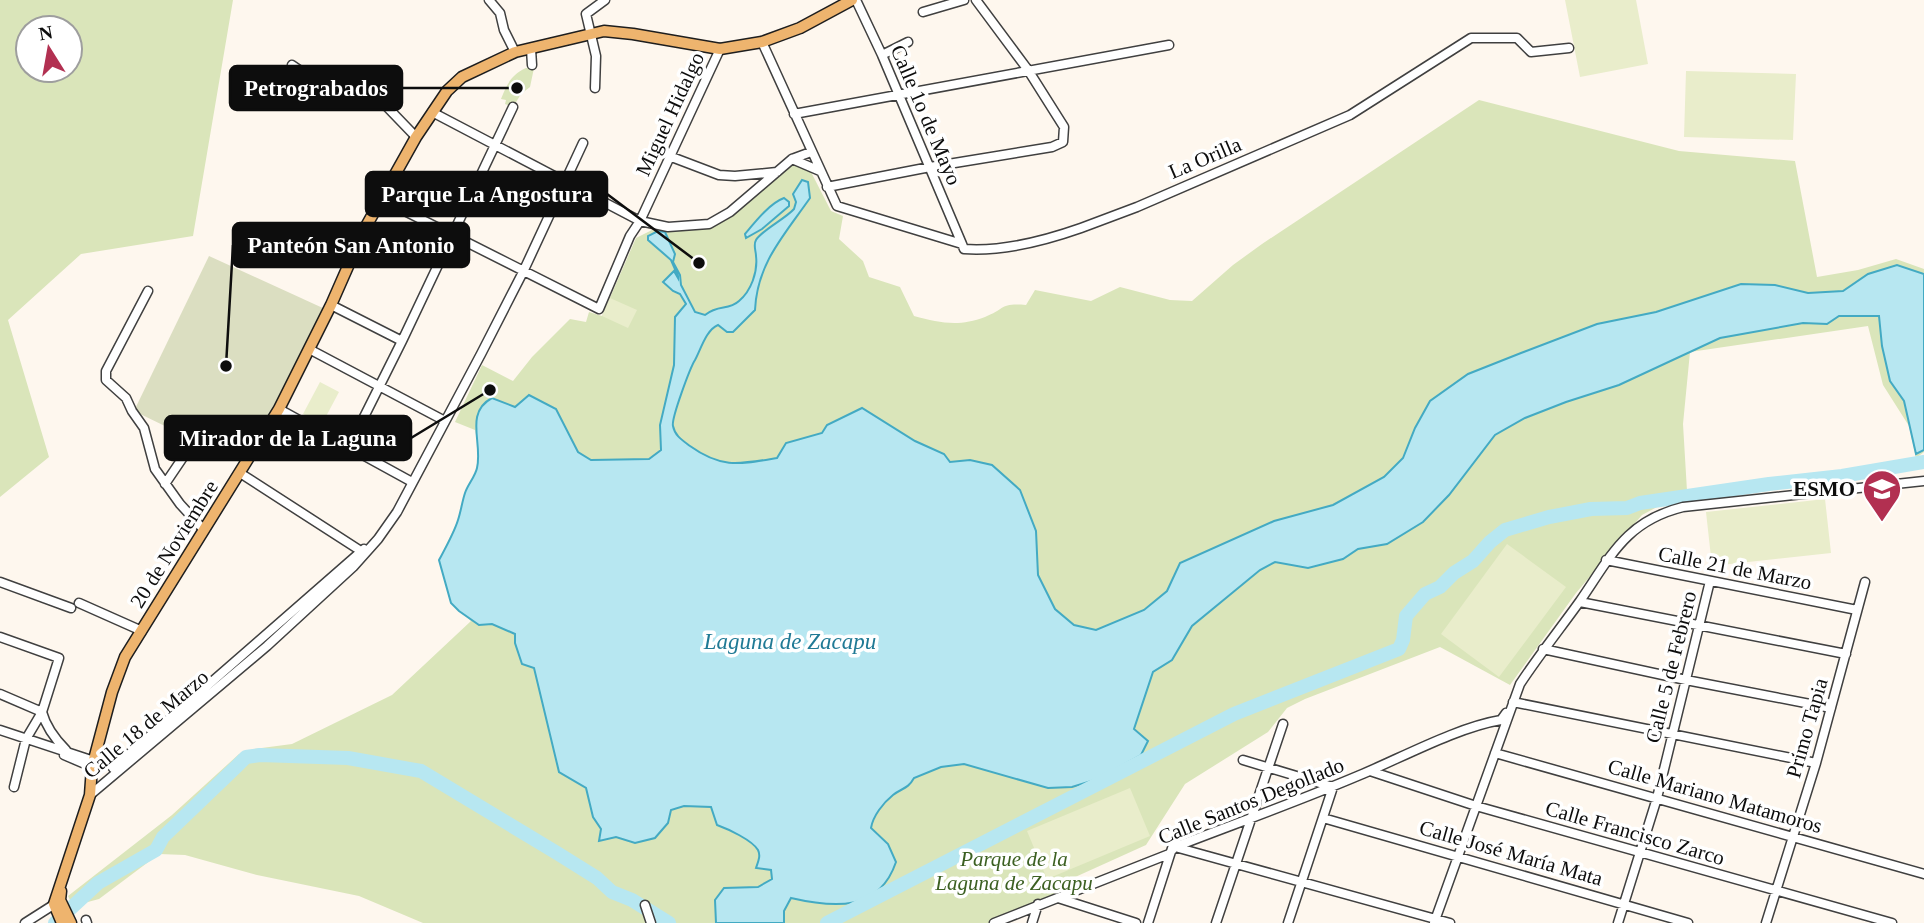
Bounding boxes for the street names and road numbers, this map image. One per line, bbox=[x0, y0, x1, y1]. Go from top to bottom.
street label: Calle 1o de Mayo bbox=[886, 41, 966, 189]
street label: Miguel Hidalgo bbox=[631, 48, 709, 180]
street label: La Orilla bbox=[1165, 132, 1245, 184]
street label: 20 de Noviembre bbox=[125, 476, 223, 612]
street label: Calle 21 de Marzo bbox=[1656, 541, 1814, 595]
street label: Calle 5 de Febrero bbox=[1641, 589, 1701, 745]
street label: Calle 18 de Marzo bbox=[79, 665, 213, 783]
street label: Primo Tapia bbox=[1781, 675, 1833, 781]
street label: Calle Santos Degollado bbox=[1155, 753, 1347, 849]
street label: Calle Mariano Matamoros bbox=[1605, 754, 1825, 838]
street label: Calle Francisco Zarco bbox=[1543, 796, 1727, 870]
street label: Calle José María Mata bbox=[1417, 815, 1606, 891]

